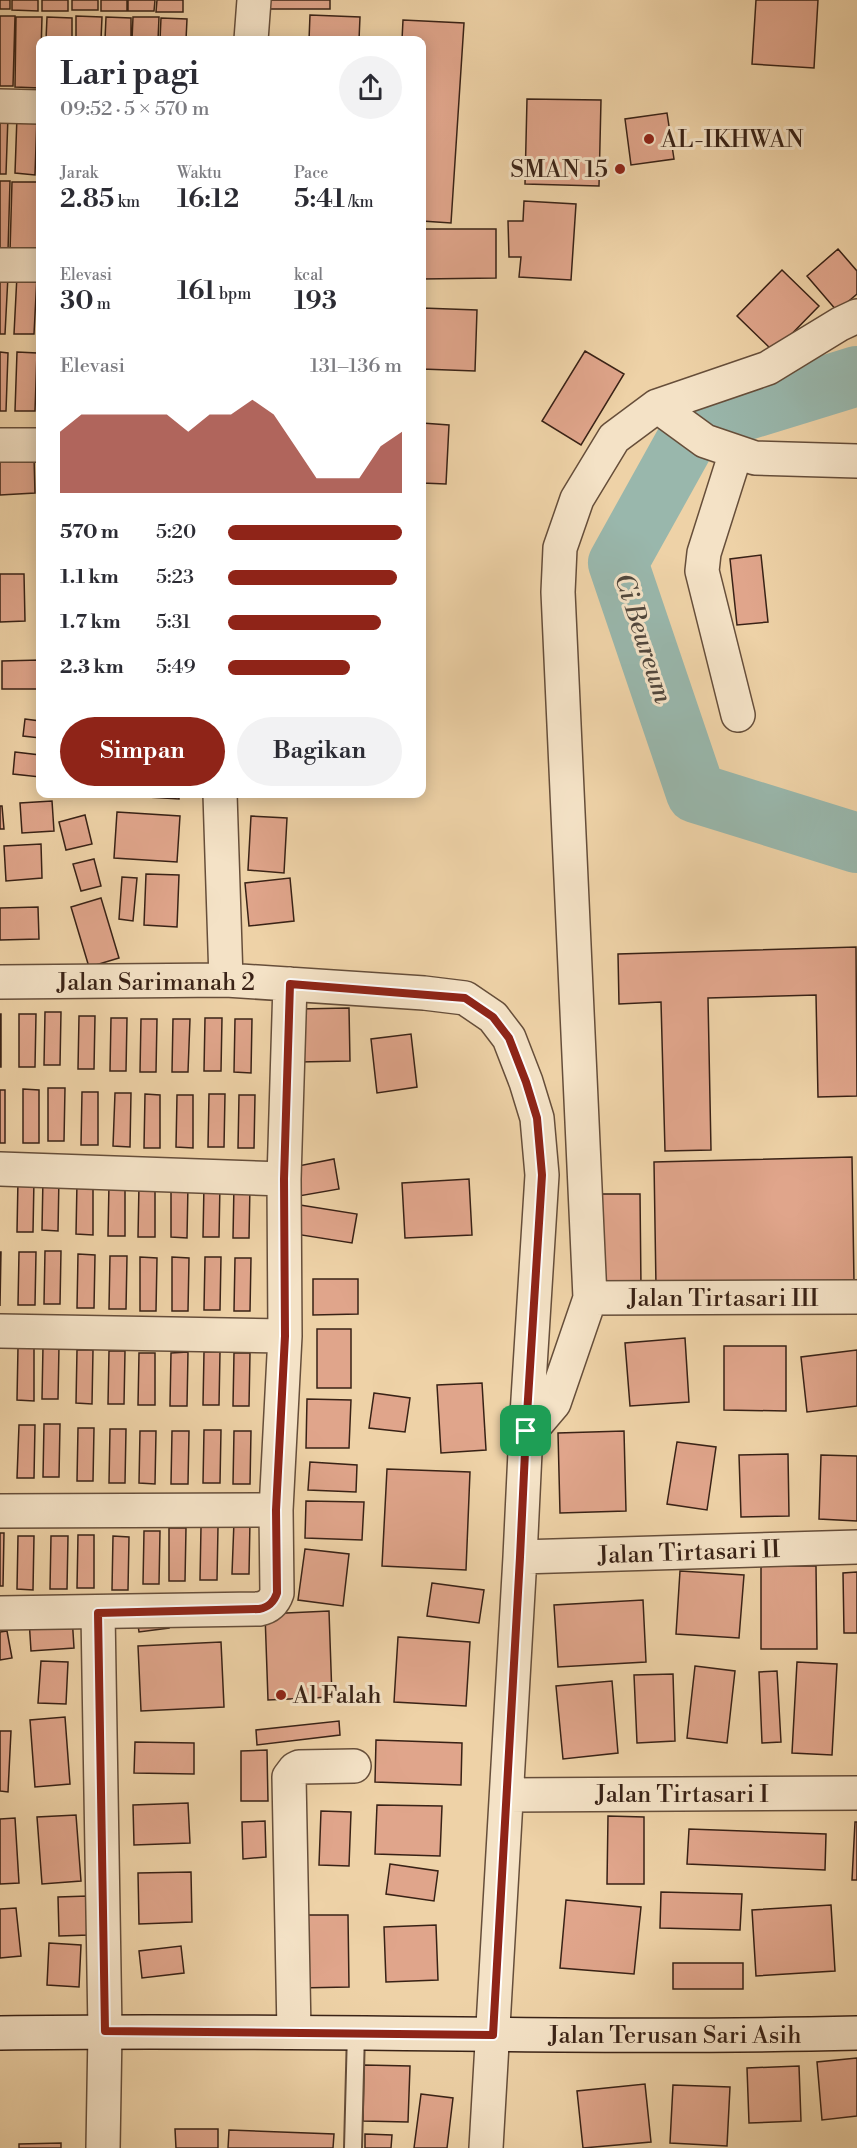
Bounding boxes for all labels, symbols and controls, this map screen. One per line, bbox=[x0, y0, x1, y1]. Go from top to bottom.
text: Lari pagi bbox=[60, 54, 199, 95]
button: share bbox=[339, 56, 402, 119]
text: 09:52 · 5 × 570 m bbox=[60, 97, 210, 122]
place label: AL-IKHWAN bbox=[660, 125, 804, 155]
marker: AL-IKHWAN bbox=[642, 132, 656, 146]
place label: SMAN 15 bbox=[510, 155, 608, 185]
marker: SMAN 15 bbox=[613, 162, 627, 176]
text: Jarak bbox=[60, 163, 98, 183]
text: Waktu bbox=[177, 163, 222, 183]
text: Pace bbox=[294, 163, 328, 183]
text: 2.85 bbox=[60, 183, 114, 215]
text: 16:12 bbox=[177, 183, 239, 215]
text: 5:41 bbox=[294, 183, 345, 215]
text: km bbox=[114, 192, 140, 212]
text: /km bbox=[345, 192, 374, 212]
text: Elevasi bbox=[60, 265, 112, 285]
text: kcal bbox=[294, 265, 323, 285]
text: 161 bbox=[177, 275, 216, 307]
text: bpm bbox=[216, 284, 251, 304]
text: 30 bbox=[60, 285, 94, 317]
text: 193 bbox=[294, 285, 337, 317]
text: m bbox=[94, 294, 111, 314]
text: Elevasi bbox=[60, 354, 125, 379]
text: 131–136 m bbox=[310, 354, 402, 379]
text: 570 m bbox=[60, 520, 119, 545]
text: 5:20 bbox=[156, 520, 196, 545]
text: 1.1 km bbox=[60, 565, 119, 590]
text: 5:23 bbox=[156, 565, 194, 590]
water label: Ci Beureum bbox=[607, 569, 679, 708]
text: 1.7 km bbox=[60, 610, 121, 635]
text: 5:31 bbox=[156, 610, 191, 635]
text: 2.3 km bbox=[60, 655, 124, 680]
text: 5:49 bbox=[156, 655, 196, 680]
button: Simpan bbox=[60, 717, 225, 786]
button: Bagikan bbox=[237, 717, 402, 786]
street label: Jalan Sarimanah 2 bbox=[56, 968, 255, 998]
street label: Jalan Tirtasari III bbox=[626, 1284, 819, 1314]
pin bbox=[500, 1405, 551, 1456]
icon: arrive bbox=[509, 1414, 542, 1447]
street label: Jalan Tirtasari II bbox=[597, 1535, 781, 1571]
place label: Al Falah bbox=[292, 1681, 381, 1711]
marker: Al Falah bbox=[274, 1688, 288, 1702]
street label: Jalan Tirtasari I bbox=[595, 1780, 769, 1810]
street label: Jalan Terusan Sari Asih bbox=[547, 2021, 802, 2051]

